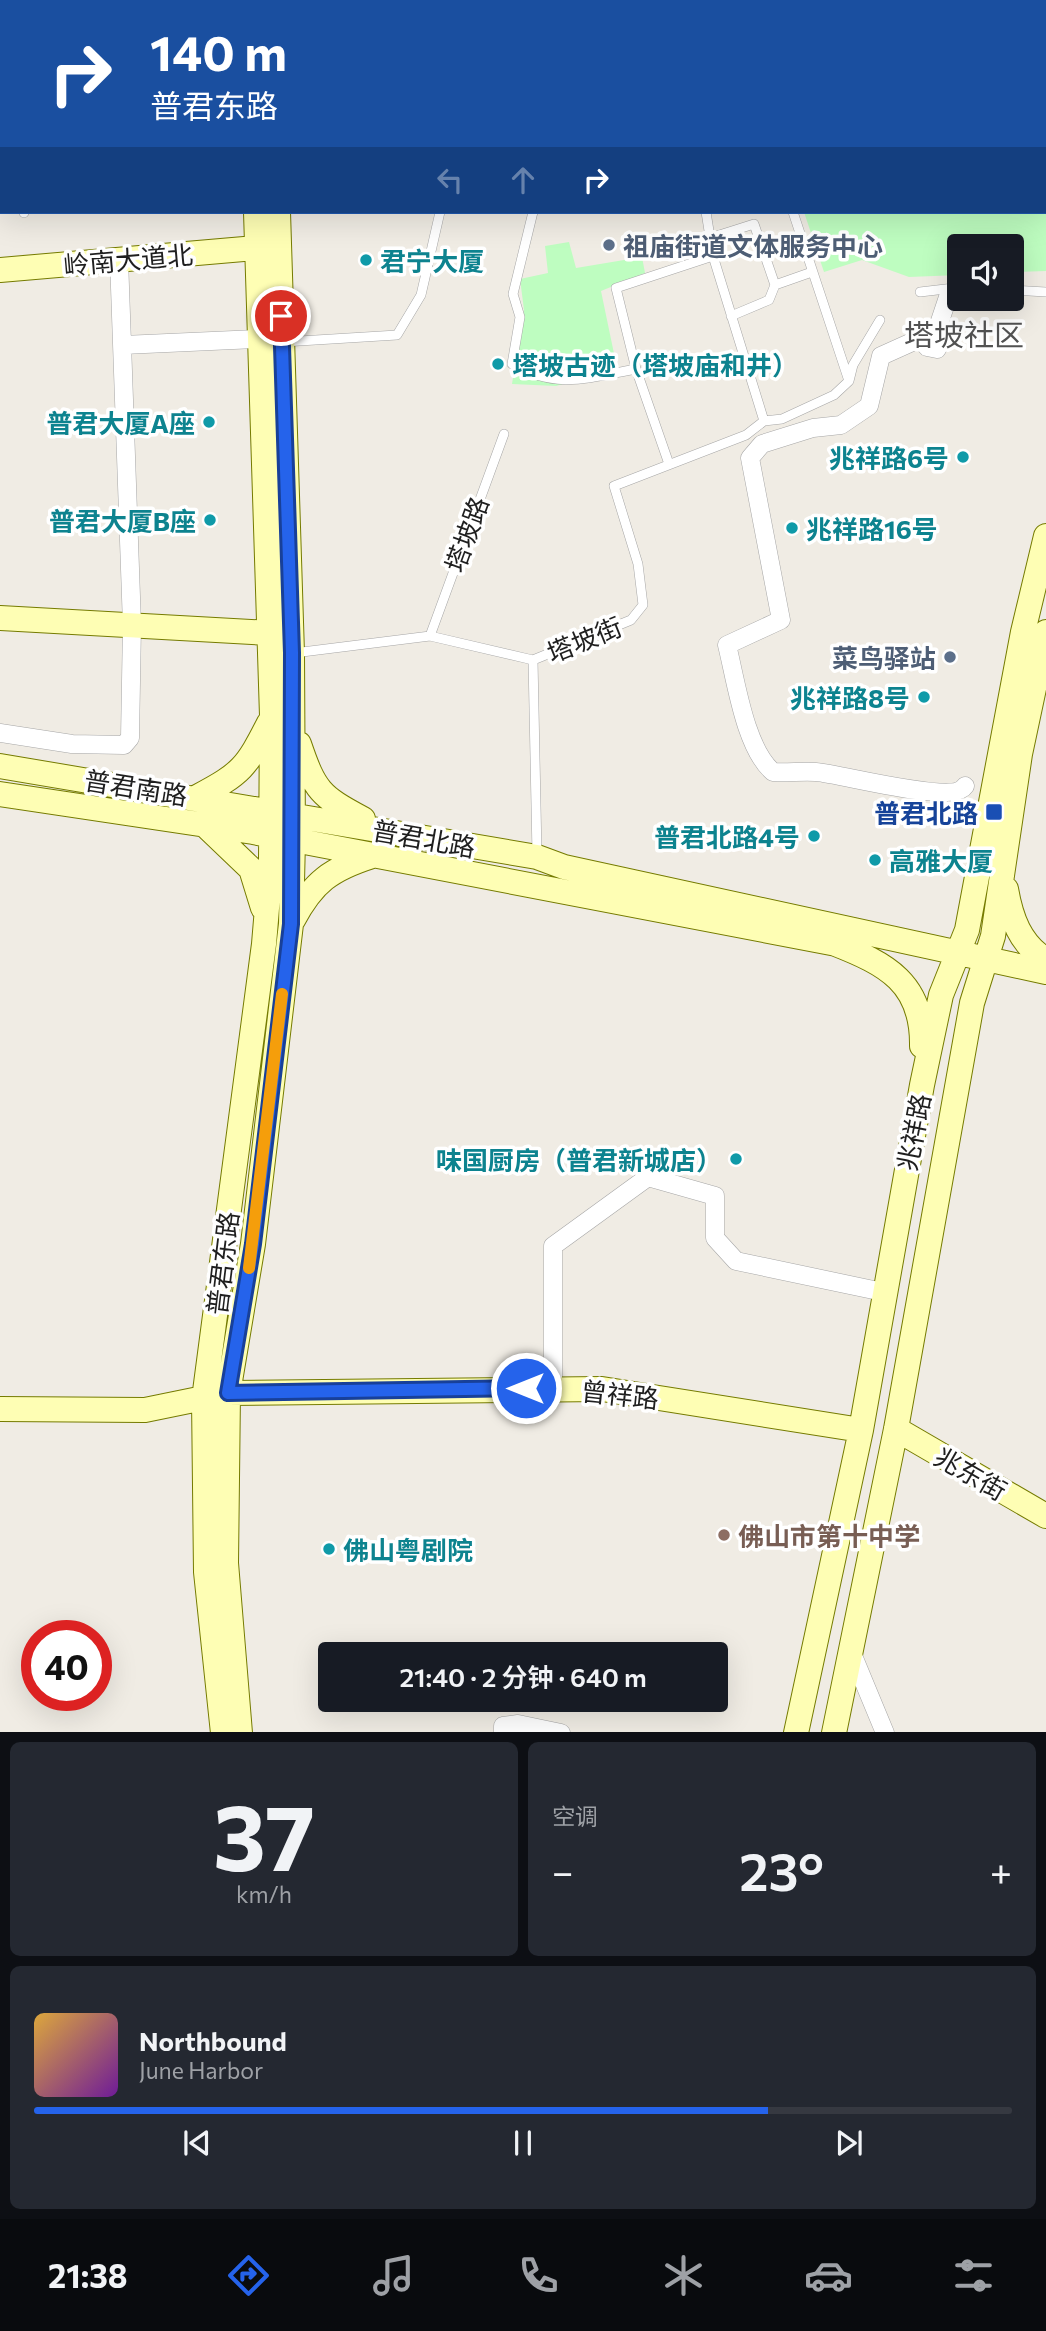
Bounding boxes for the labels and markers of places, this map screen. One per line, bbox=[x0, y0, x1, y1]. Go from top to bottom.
place label: 祖庙街道文体服务中心 bbox=[623, 230, 883, 261]
marker: 祖庙街道文体服务中心 bbox=[601, 237, 617, 253]
place label: 君宁大厦 bbox=[380, 245, 484, 276]
marker: 君宁大厦 bbox=[358, 252, 374, 268]
pin bbox=[251, 286, 311, 346]
place label: 塔坡古迹（塔坡庙和井） bbox=[512, 349, 798, 380]
marker: 塔坡古迹（塔坡庙和井） bbox=[490, 356, 506, 372]
place label: 普君大厦A座 bbox=[46, 407, 195, 438]
marker: 普君大厦A座 bbox=[201, 414, 217, 430]
place label: 兆祥路6号 bbox=[829, 442, 949, 473]
marker: 兆祥路6号 bbox=[955, 449, 971, 465]
place label: 普君大厦B座 bbox=[49, 505, 196, 536]
marker: 普君大厦B座 bbox=[202, 512, 218, 528]
place label: 兆祥路16号 bbox=[806, 513, 938, 544]
marker: 兆祥路16号 bbox=[784, 520, 800, 536]
place label: 菜鸟驿站 bbox=[832, 642, 936, 673]
marker: 菜鸟驿站 bbox=[942, 649, 958, 665]
place label: 兆祥路8号 bbox=[790, 682, 910, 713]
marker: 兆祥路8号 bbox=[916, 689, 932, 705]
place label: 普君北路 bbox=[874, 797, 978, 828]
marker: 普君北路 bbox=[984, 802, 1004, 822]
place label: 普君北路4号 bbox=[654, 821, 800, 852]
marker: 普君北路4号 bbox=[806, 828, 822, 844]
place label: 高雅大厦 bbox=[889, 845, 993, 876]
marker: 高雅大厦 bbox=[867, 852, 883, 868]
place label: 味国厨房（普君新城店） bbox=[436, 1144, 722, 1175]
marker: 味国厨房（普君新城店） bbox=[728, 1151, 744, 1167]
place label: 佛山市第十中学 bbox=[738, 1520, 920, 1551]
marker: 佛山市第十中学 bbox=[716, 1527, 732, 1543]
place label: 佛山粤剧院 bbox=[343, 1534, 473, 1565]
marker: 佛山粤剧院 bbox=[321, 1541, 337, 1557]

